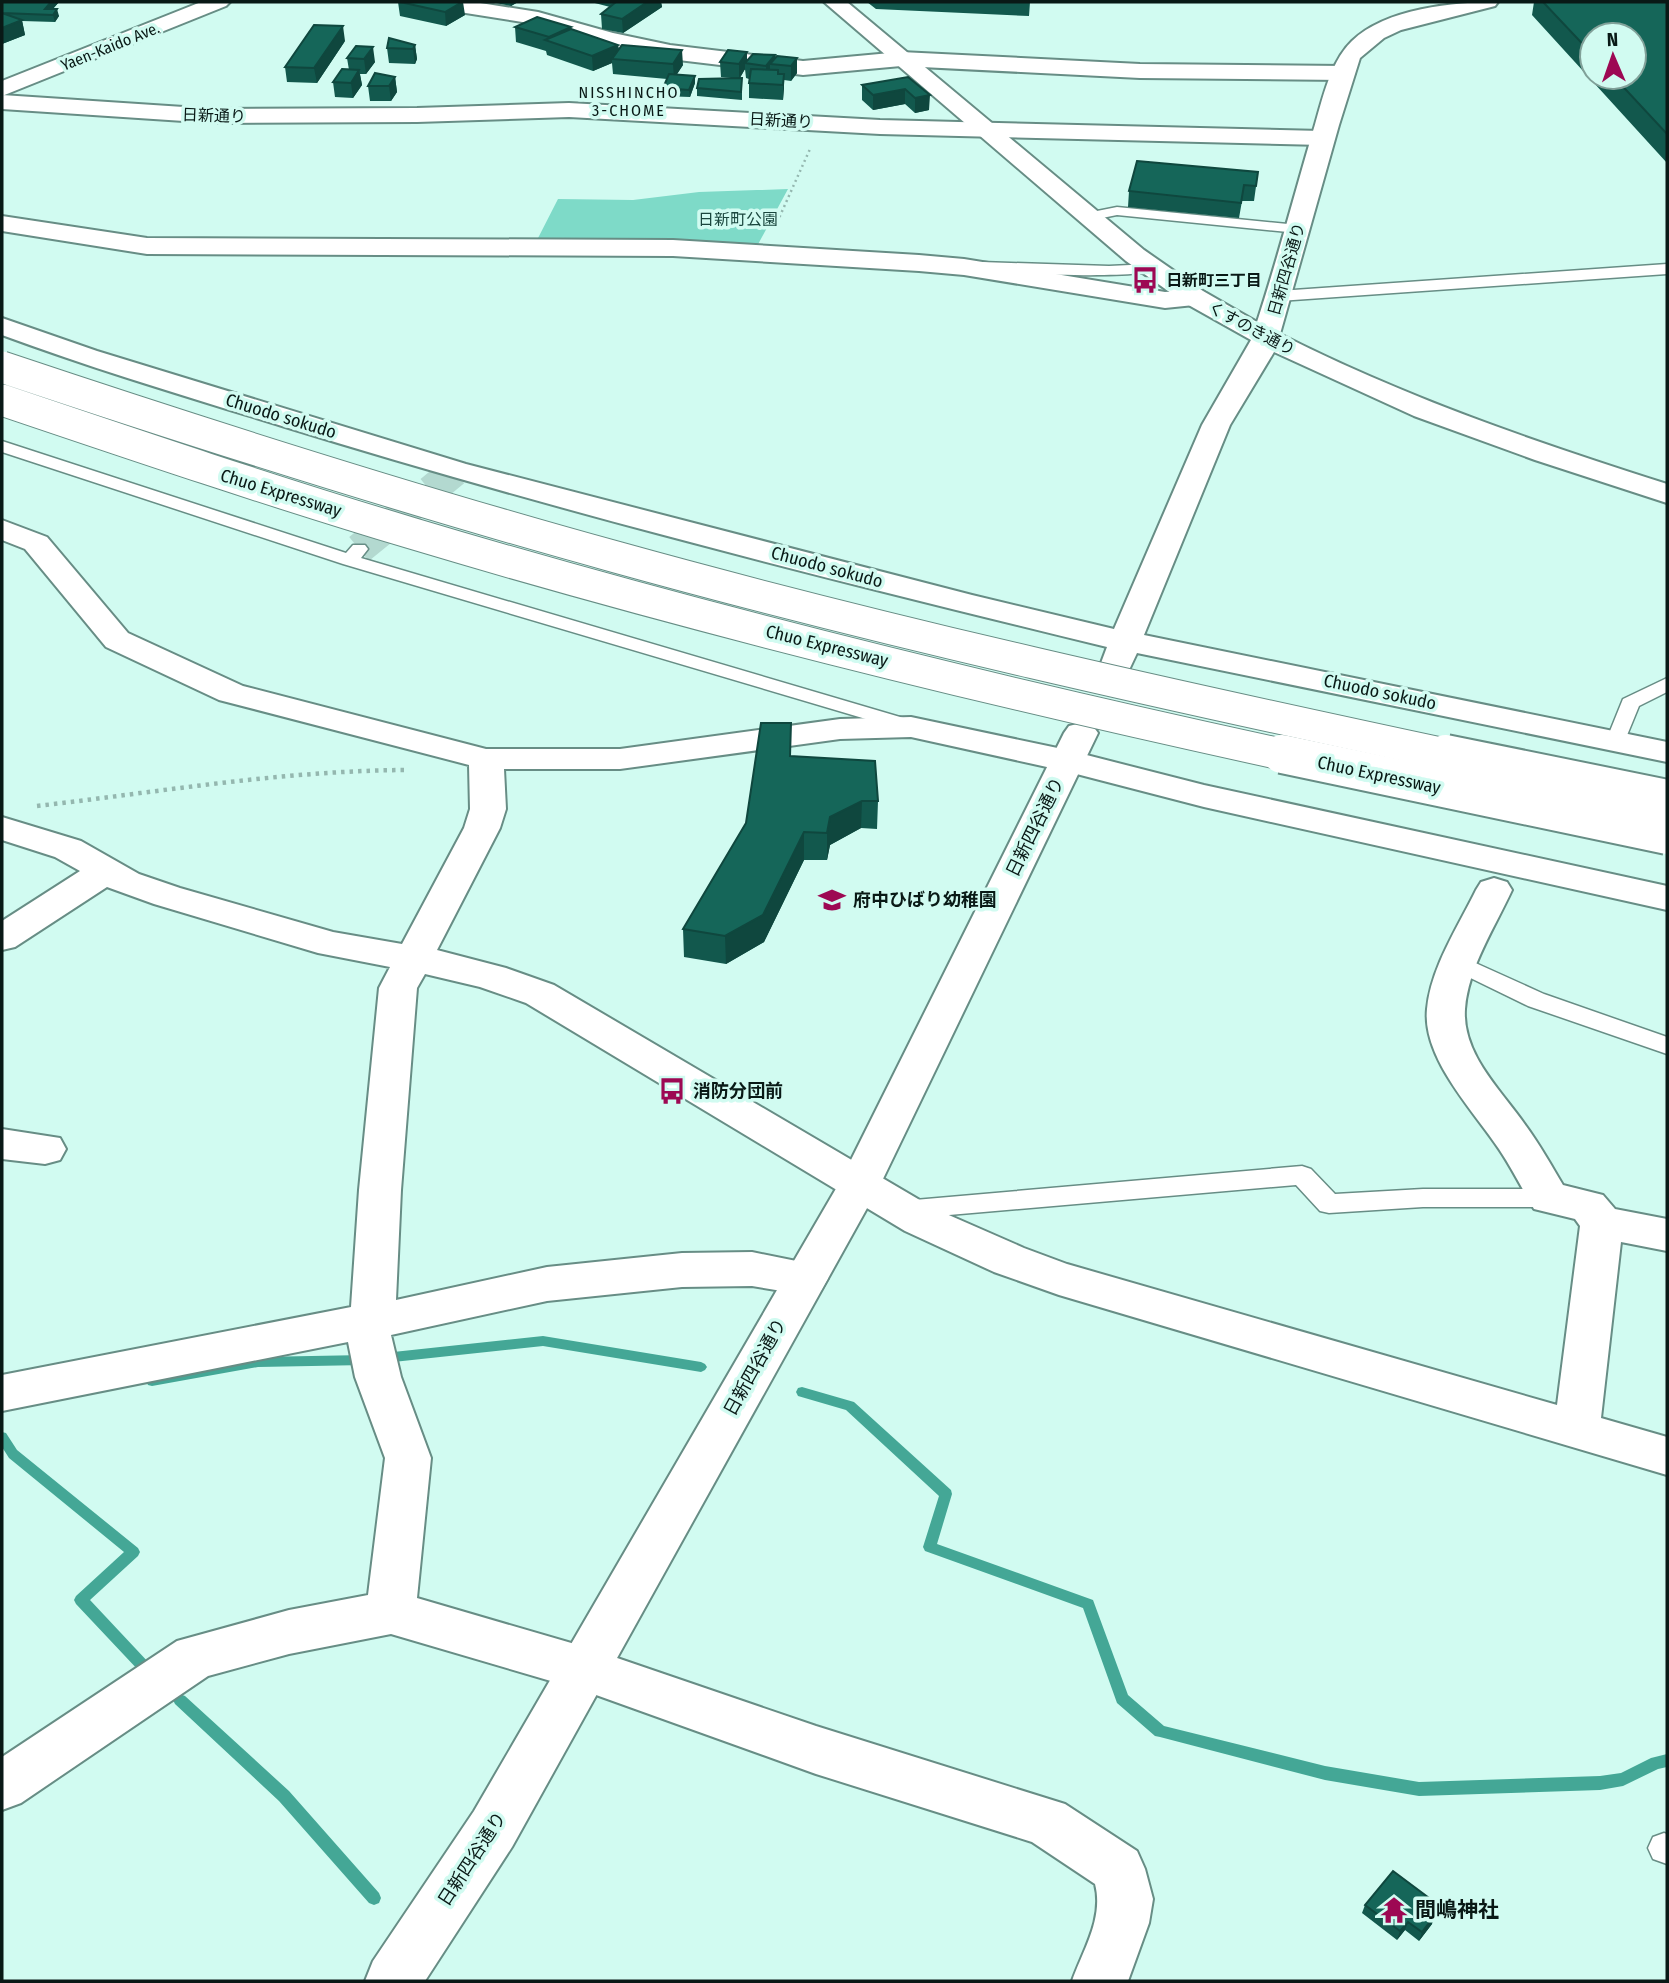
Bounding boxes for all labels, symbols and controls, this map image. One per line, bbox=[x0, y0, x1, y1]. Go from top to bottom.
street label: Yaen-Kaido Ave. bbox=[58, 18, 162, 75]
north arrow bbox=[1578, 21, 1648, 91]
text: N bbox=[1606, 28, 1619, 51]
district label: NISSHINCHO 3-CHOME bbox=[578, 83, 680, 120]
street label: 日新通り bbox=[182, 105, 246, 126]
street label: 日新通り bbox=[749, 109, 813, 132]
park label: 日新町公園 bbox=[698, 210, 778, 229]
street label: 日新四谷通り bbox=[1264, 220, 1309, 318]
bus stop icon: 日新町三丁目 bbox=[1130, 265, 1160, 295]
place label: 日新町三丁目 bbox=[1166, 271, 1262, 290]
street label: くすのき通り bbox=[1205, 298, 1298, 359]
street label: Chuodo sokudo bbox=[223, 389, 339, 443]
street label: Chuo Expressway bbox=[218, 464, 344, 522]
street label: Chuodo sokudo bbox=[769, 542, 885, 592]
street label: Chuo Expressway bbox=[764, 620, 890, 672]
street label: Chuodo sokudo bbox=[1322, 669, 1438, 715]
street label: Chuo Expressway bbox=[1315, 751, 1443, 799]
street label: 日新四谷通り bbox=[1001, 774, 1069, 880]
school or university icon: 府中ひばり幼稚園 bbox=[817, 885, 847, 915]
place label: 府中ひばり幼稚園 bbox=[853, 889, 997, 911]
bus stop icon: 消防分団前 bbox=[657, 1076, 687, 1106]
place label: 消防分団前 bbox=[693, 1080, 783, 1102]
street label: 日新四谷通り bbox=[719, 1314, 791, 1420]
street label: 日新四谷通り bbox=[433, 1808, 511, 1910]
temple icon: 間嶋神社 bbox=[1379, 1895, 1409, 1925]
place label: 間嶋神社 bbox=[1415, 1897, 1499, 1923]

